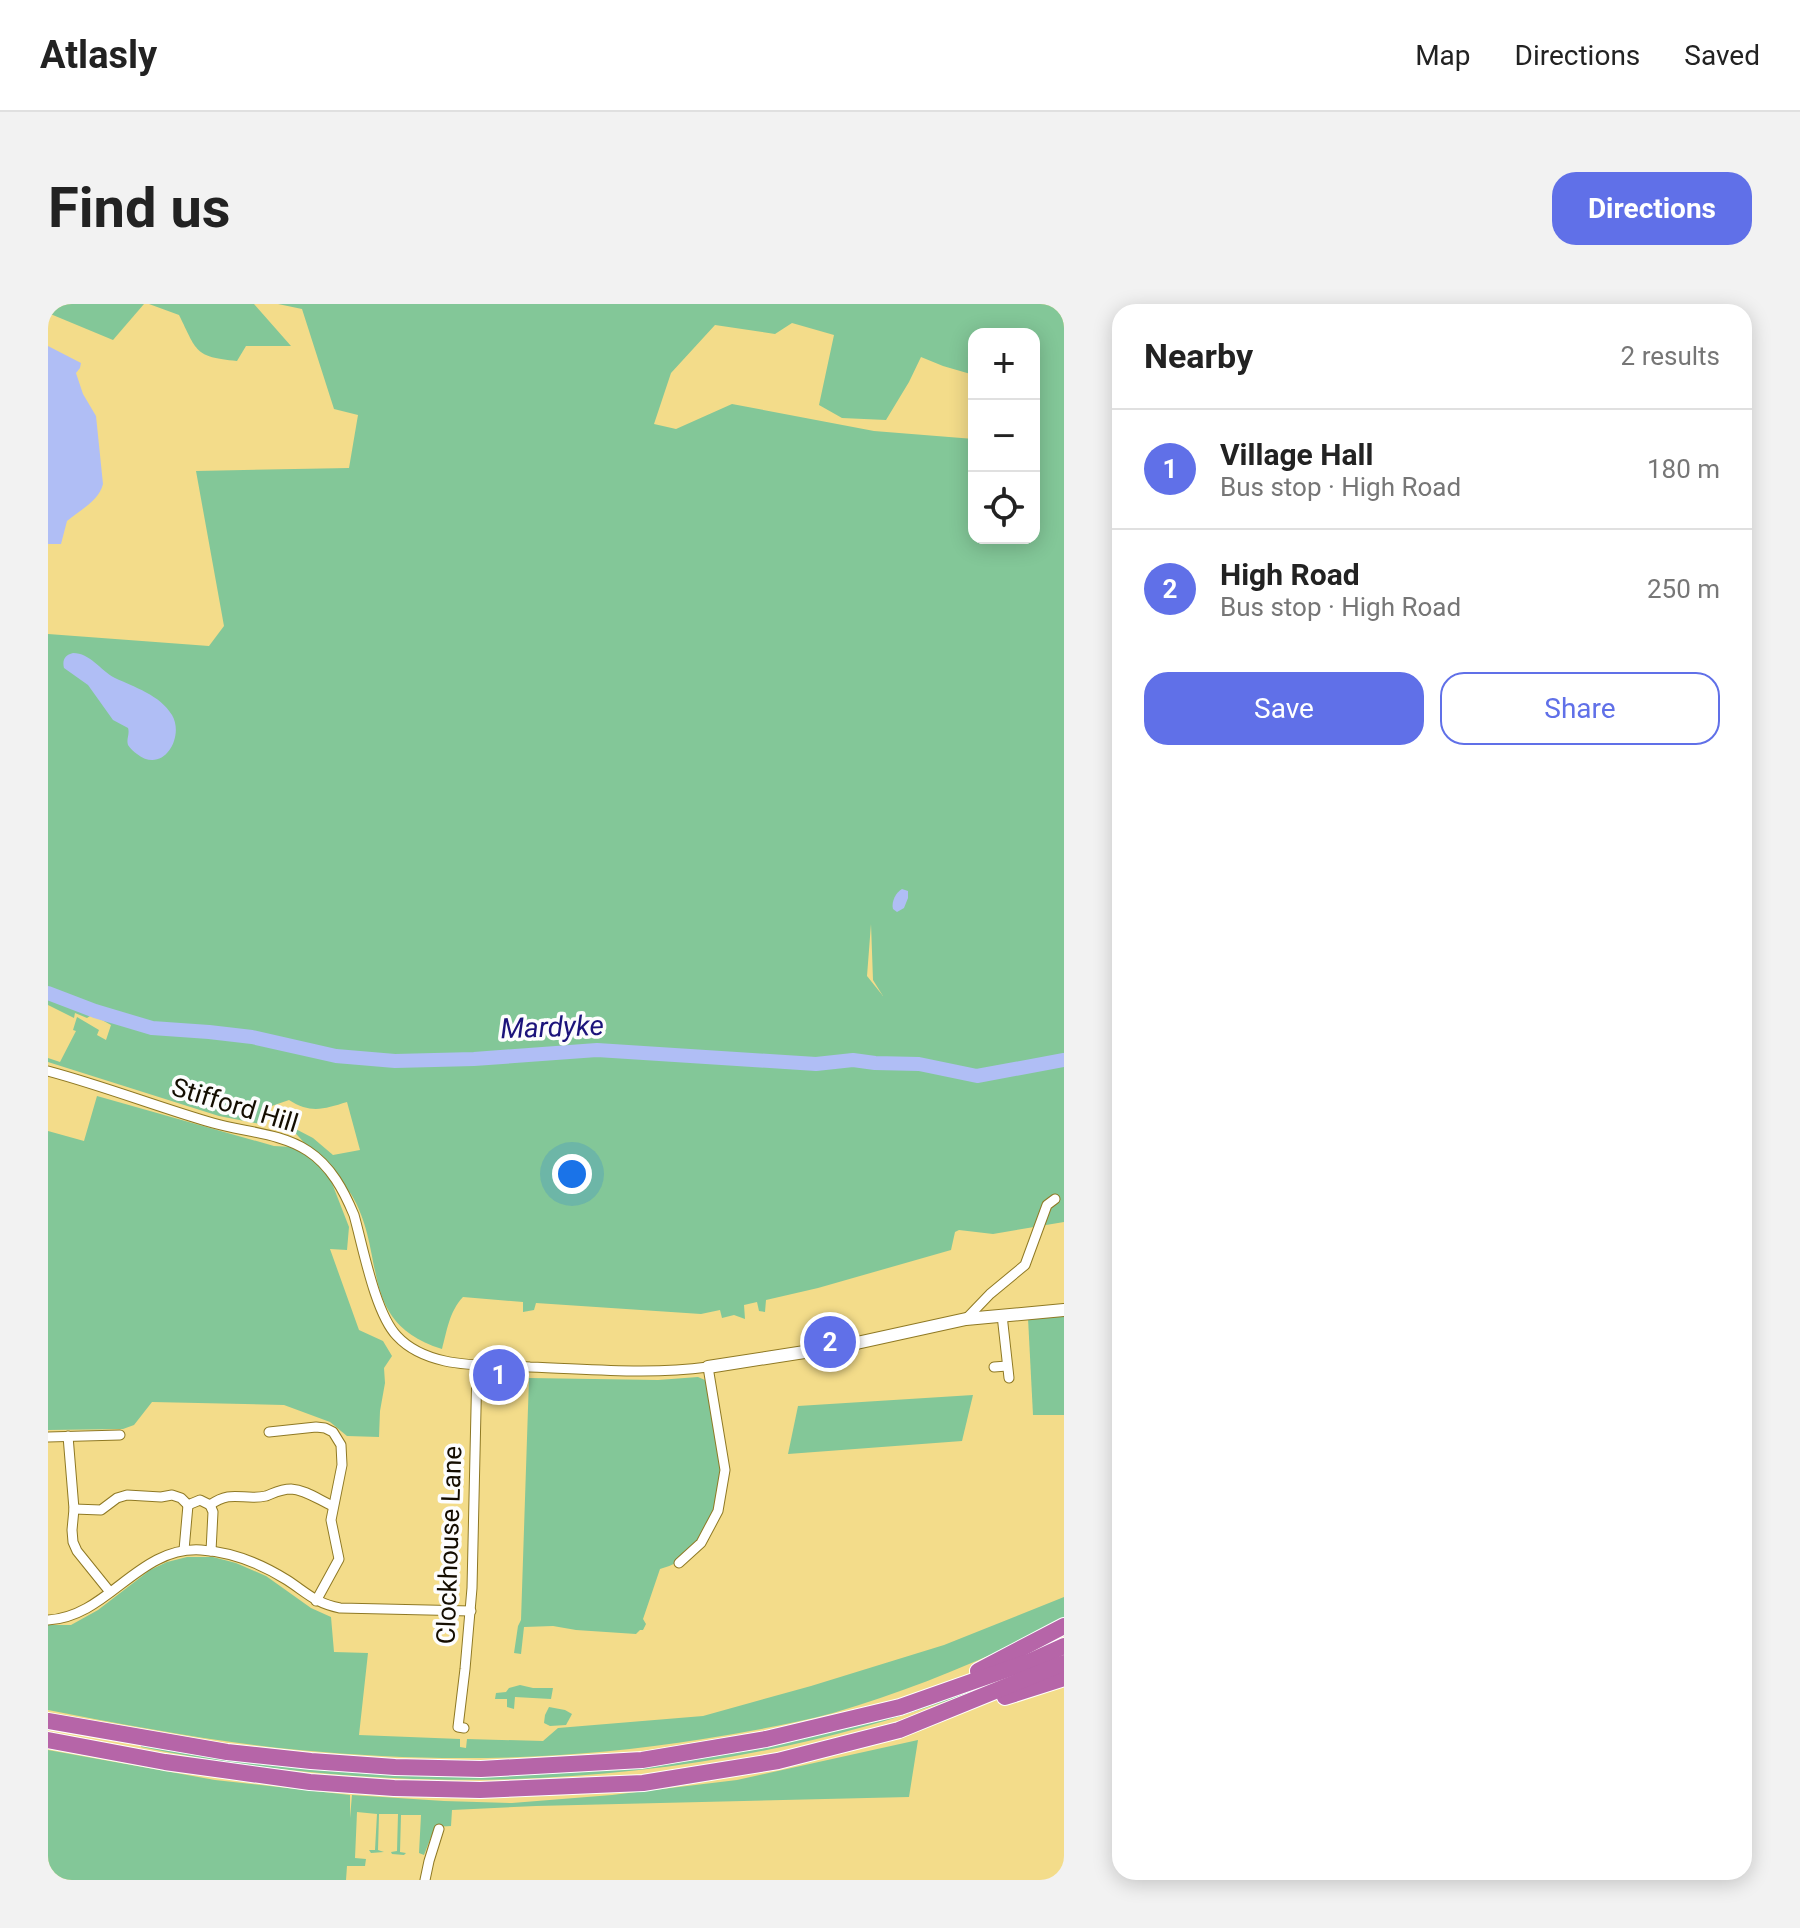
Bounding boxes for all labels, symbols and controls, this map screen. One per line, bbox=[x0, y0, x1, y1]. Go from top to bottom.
text: Atlasly bbox=[40, 33, 157, 77]
text: Map bbox=[1415, 39, 1471, 72]
text: Directions bbox=[1515, 39, 1640, 72]
text: Saved bbox=[1684, 39, 1760, 72]
button: Directions bbox=[1552, 172, 1752, 245]
text: Find us bbox=[48, 175, 231, 241]
map controls bbox=[968, 328, 1040, 544]
button: + bbox=[968, 328, 1040, 400]
text: Nearby bbox=[1144, 336, 1253, 376]
text: 2 results bbox=[1621, 341, 1720, 371]
button: − bbox=[968, 400, 1040, 472]
text: Village Hall bbox=[1220, 437, 1373, 472]
text: 1 bbox=[1163, 454, 1177, 484]
text: 180 m bbox=[1647, 454, 1720, 484]
button: locate bbox=[968, 472, 1040, 544]
text: Bus stop · High Road bbox=[1220, 472, 1461, 502]
text: High Road bbox=[1220, 557, 1360, 592]
text: 2 bbox=[1163, 574, 1177, 604]
text: 250 m bbox=[1647, 574, 1720, 604]
text: Bus stop · High Road bbox=[1220, 592, 1461, 622]
button: Save bbox=[1144, 672, 1424, 745]
button: Share bbox=[1440, 672, 1720, 745]
water label: Mardyke bbox=[500, 1009, 604, 1045]
street label: Stifford Hill bbox=[168, 1072, 302, 1138]
your location bbox=[552, 1154, 592, 1194]
pin: 2 bbox=[804, 1312, 856, 1372]
pin: 1 bbox=[473, 1345, 525, 1405]
street label: Clockhouse Lane bbox=[431, 1445, 467, 1645]

